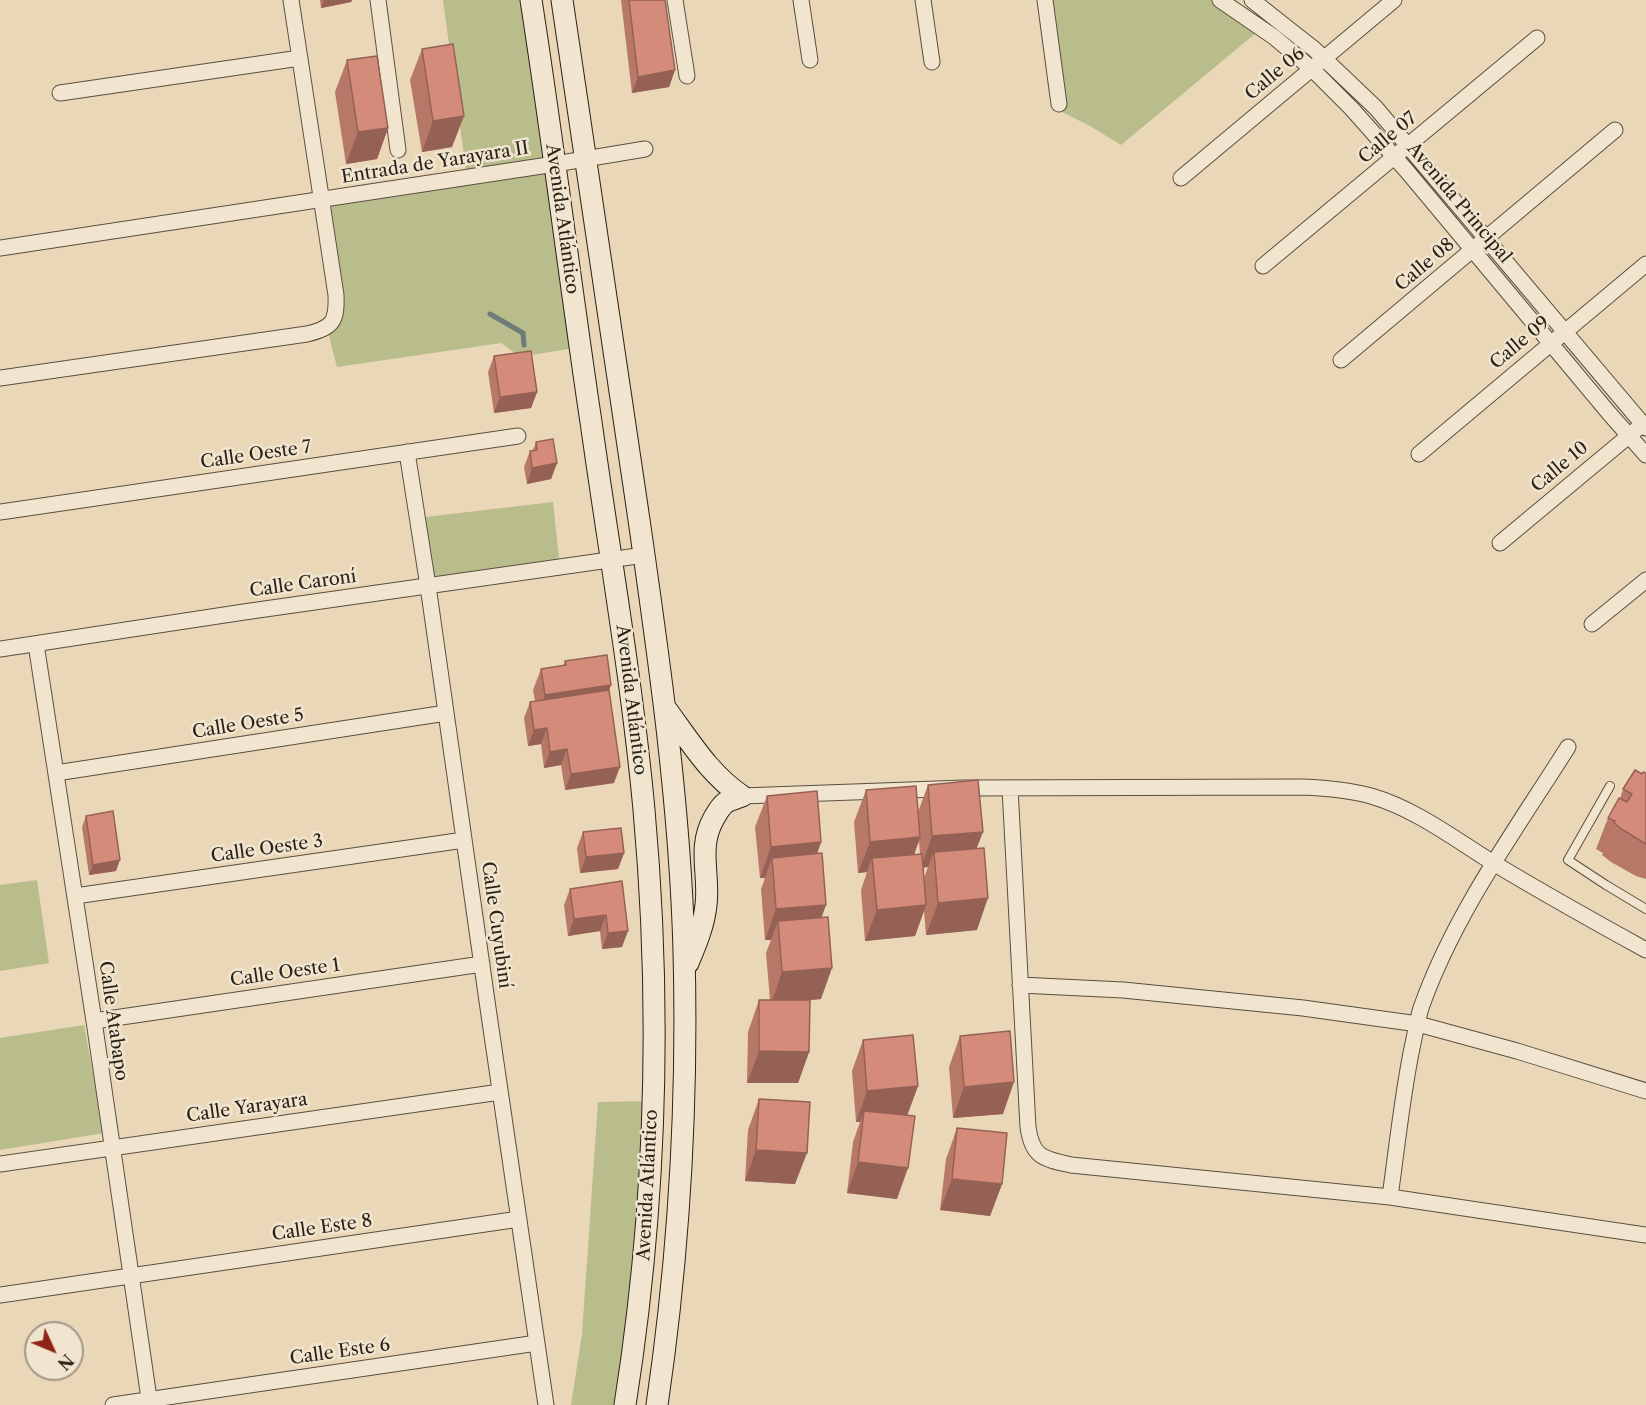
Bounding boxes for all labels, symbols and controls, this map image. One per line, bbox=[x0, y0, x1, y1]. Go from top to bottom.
street label: Calle 06 bbox=[1241, 43, 1309, 105]
street label: Calle 07 bbox=[1355, 107, 1421, 169]
street label: Entrada de Yarayara II bbox=[340, 138, 530, 188]
street label: Avenida Principal bbox=[1402, 138, 1516, 268]
street label: Avenida Atlántico bbox=[541, 142, 583, 296]
street label: Calle 08 bbox=[1391, 234, 1459, 296]
street label: Calle 09 bbox=[1486, 312, 1554, 374]
street label: Calle Oeste 7 bbox=[199, 437, 313, 473]
street label: Calle 10 bbox=[1527, 437, 1593, 497]
street label: Calle Caroní bbox=[248, 566, 358, 602]
street label: Avenida Atlántico bbox=[611, 624, 651, 776]
street label: Calle Oeste 5 bbox=[191, 705, 305, 743]
street label: Calle Oeste 3 bbox=[210, 830, 324, 868]
street label: Calle Cuyubiní bbox=[476, 860, 516, 990]
street label: Calle Oeste 1 bbox=[229, 955, 341, 991]
street label: Calle Atabapo bbox=[94, 960, 132, 1082]
street label: Calle Yarayara bbox=[185, 1089, 309, 1127]
street label: Avenida Atlántico bbox=[633, 1109, 663, 1261]
street label: Calle Este 8 bbox=[270, 1210, 374, 1246]
north arrow bbox=[24, 1321, 84, 1381]
street label: Calle Este 6 bbox=[289, 1334, 391, 1370]
text: N bbox=[53, 1350, 78, 1374]

